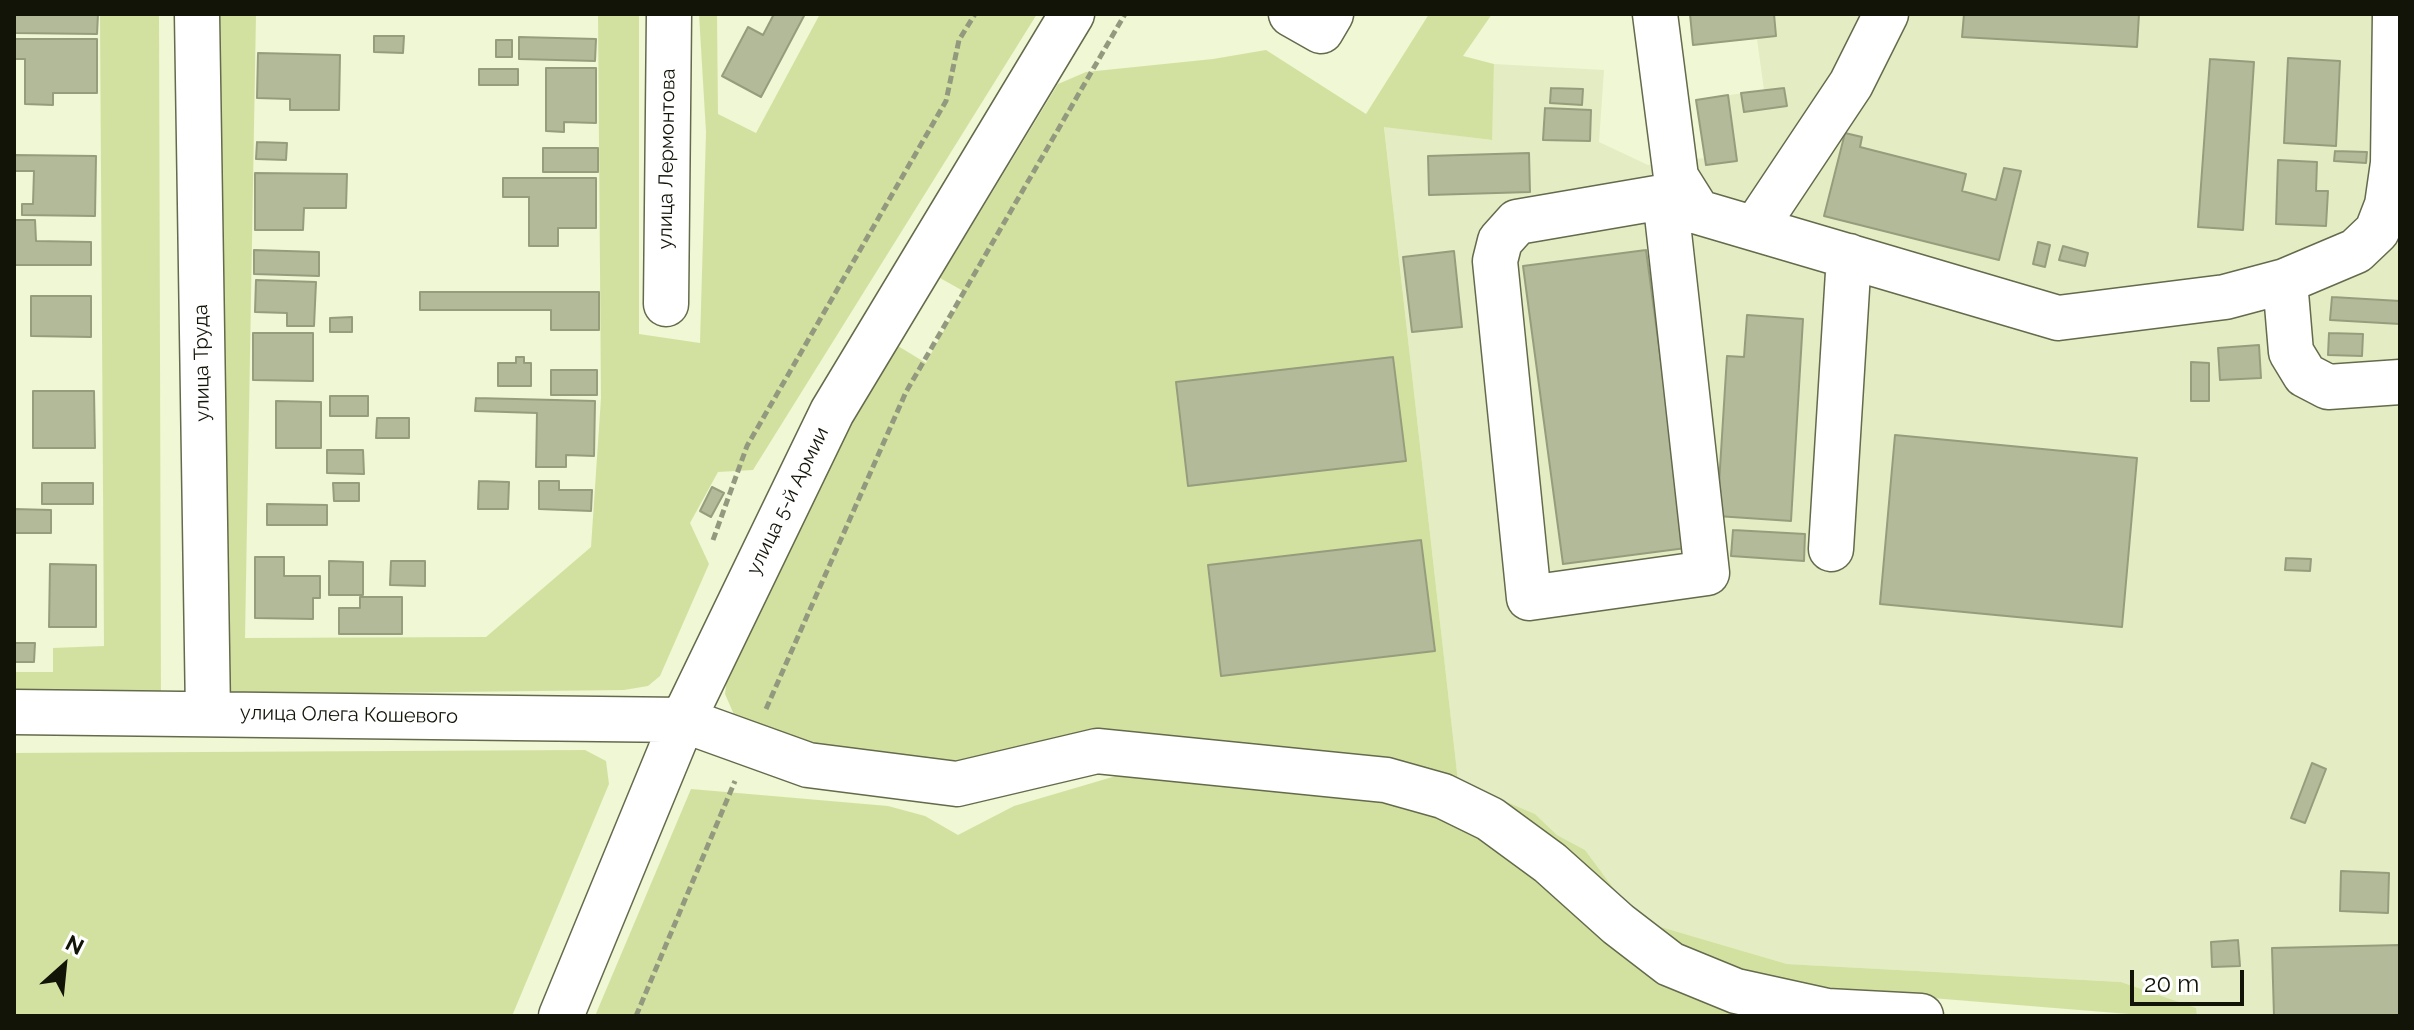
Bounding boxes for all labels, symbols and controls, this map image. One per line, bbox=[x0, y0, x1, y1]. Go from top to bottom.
street label: улица Лермонтова bbox=[653, 68, 681, 250]
street label: улица Труда bbox=[189, 304, 215, 422]
street label: улица 5-й Армии bbox=[742, 423, 834, 579]
street label: улица Олега Кошевого bbox=[240, 701, 458, 729]
north arrow bbox=[24, 926, 104, 1006]
text: N bbox=[62, 929, 88, 960]
scale bar bbox=[2134, 954, 2248, 1004]
text: 20 m bbox=[2144, 969, 2199, 998]

